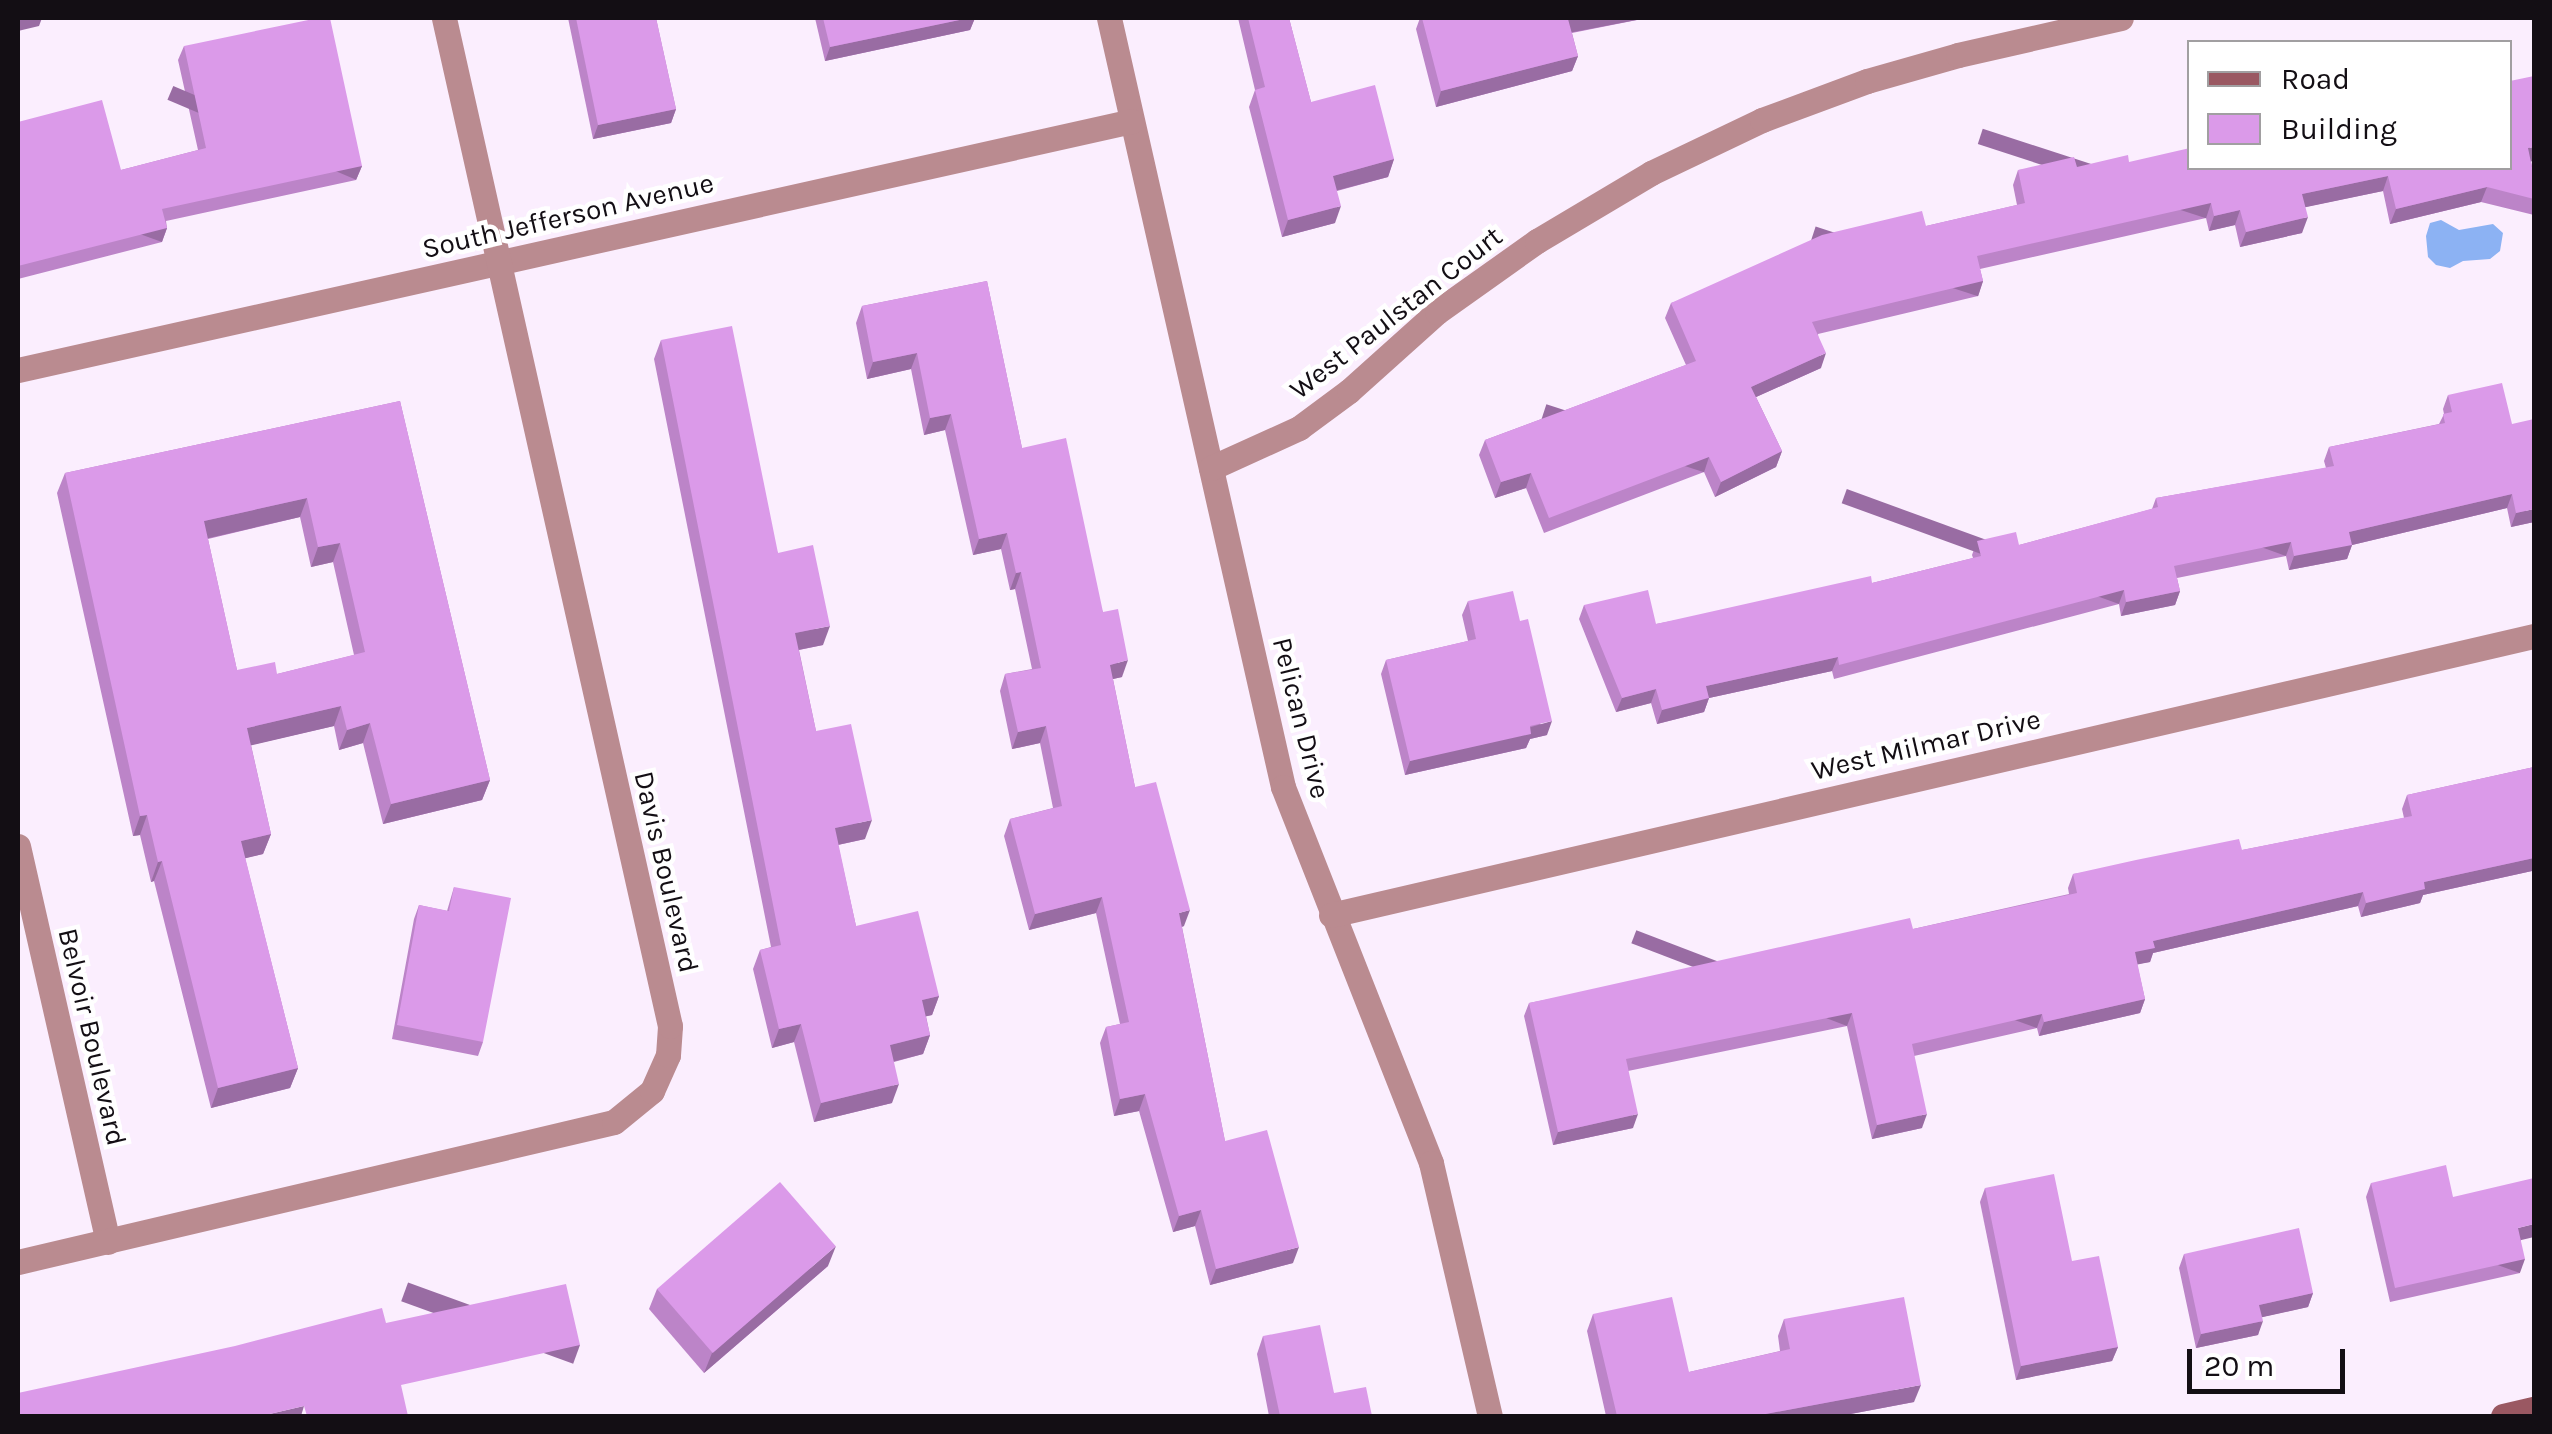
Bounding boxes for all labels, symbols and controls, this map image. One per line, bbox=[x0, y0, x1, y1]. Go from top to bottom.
legend bbox=[2187, 40, 2512, 170]
text: Road bbox=[2281, 61, 2350, 97]
text: Building bbox=[2281, 111, 2397, 147]
street label: South Jefferson Avenue bbox=[419, 166, 717, 266]
street label: West Paulstan Court bbox=[1283, 220, 1509, 406]
street label: Pelican Drive bbox=[1265, 634, 1337, 802]
street label: West Milmar Drive bbox=[1808, 702, 2044, 788]
street label: Davis Boulevard bbox=[626, 768, 706, 976]
street label: Belvoir Boulevard bbox=[51, 925, 133, 1149]
scale bar bbox=[2192, 1329, 2350, 1391]
text: 20 m bbox=[2204, 1348, 2274, 1384]

